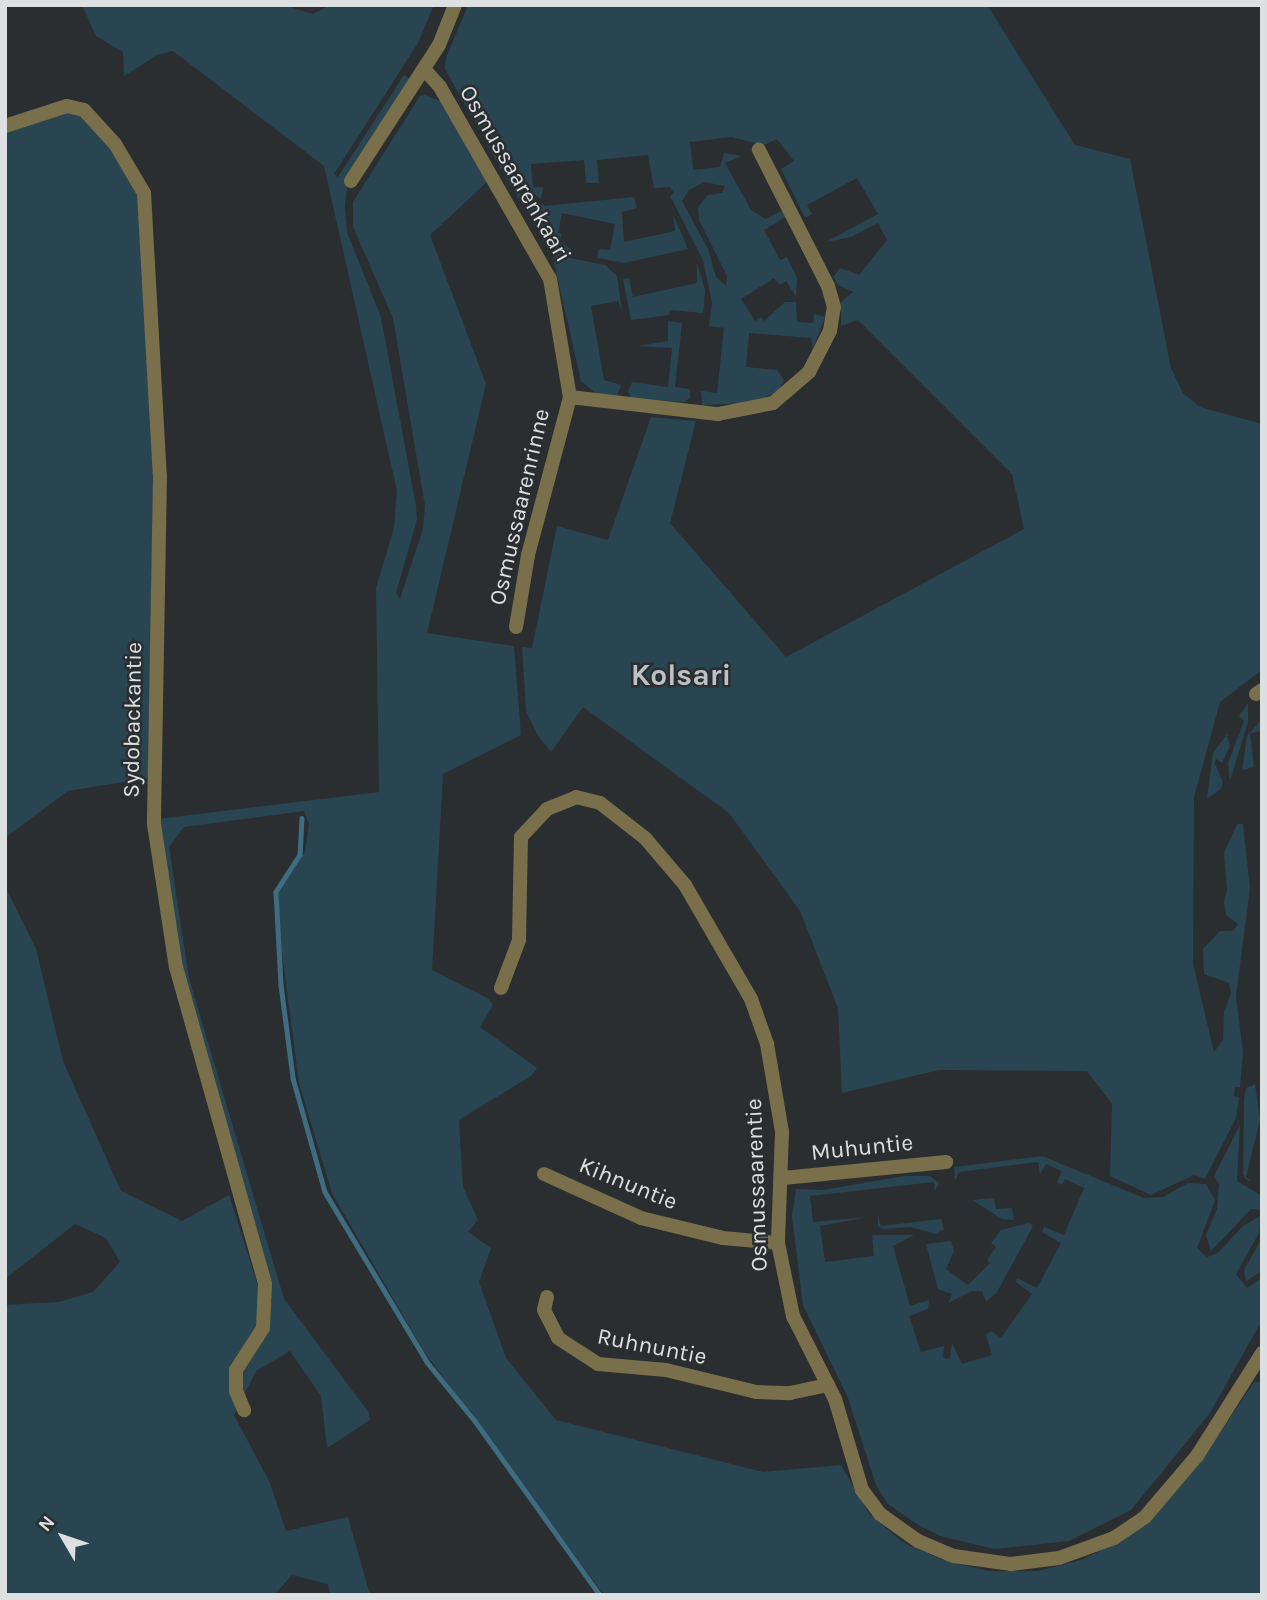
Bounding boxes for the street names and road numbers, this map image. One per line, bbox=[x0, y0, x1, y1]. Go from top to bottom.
street label: Osmussaarenkaari bbox=[453, 81, 577, 267]
street label: Osmussaarenrinne bbox=[484, 406, 556, 608]
street label: Sydobackantie bbox=[118, 642, 148, 798]
street label: Osmussaarentie bbox=[740, 1098, 774, 1272]
street label: Muhuntie bbox=[810, 1129, 914, 1167]
street label: Kihnuntie bbox=[575, 1152, 681, 1216]
street label: Ruhnuntie bbox=[595, 1323, 709, 1371]

